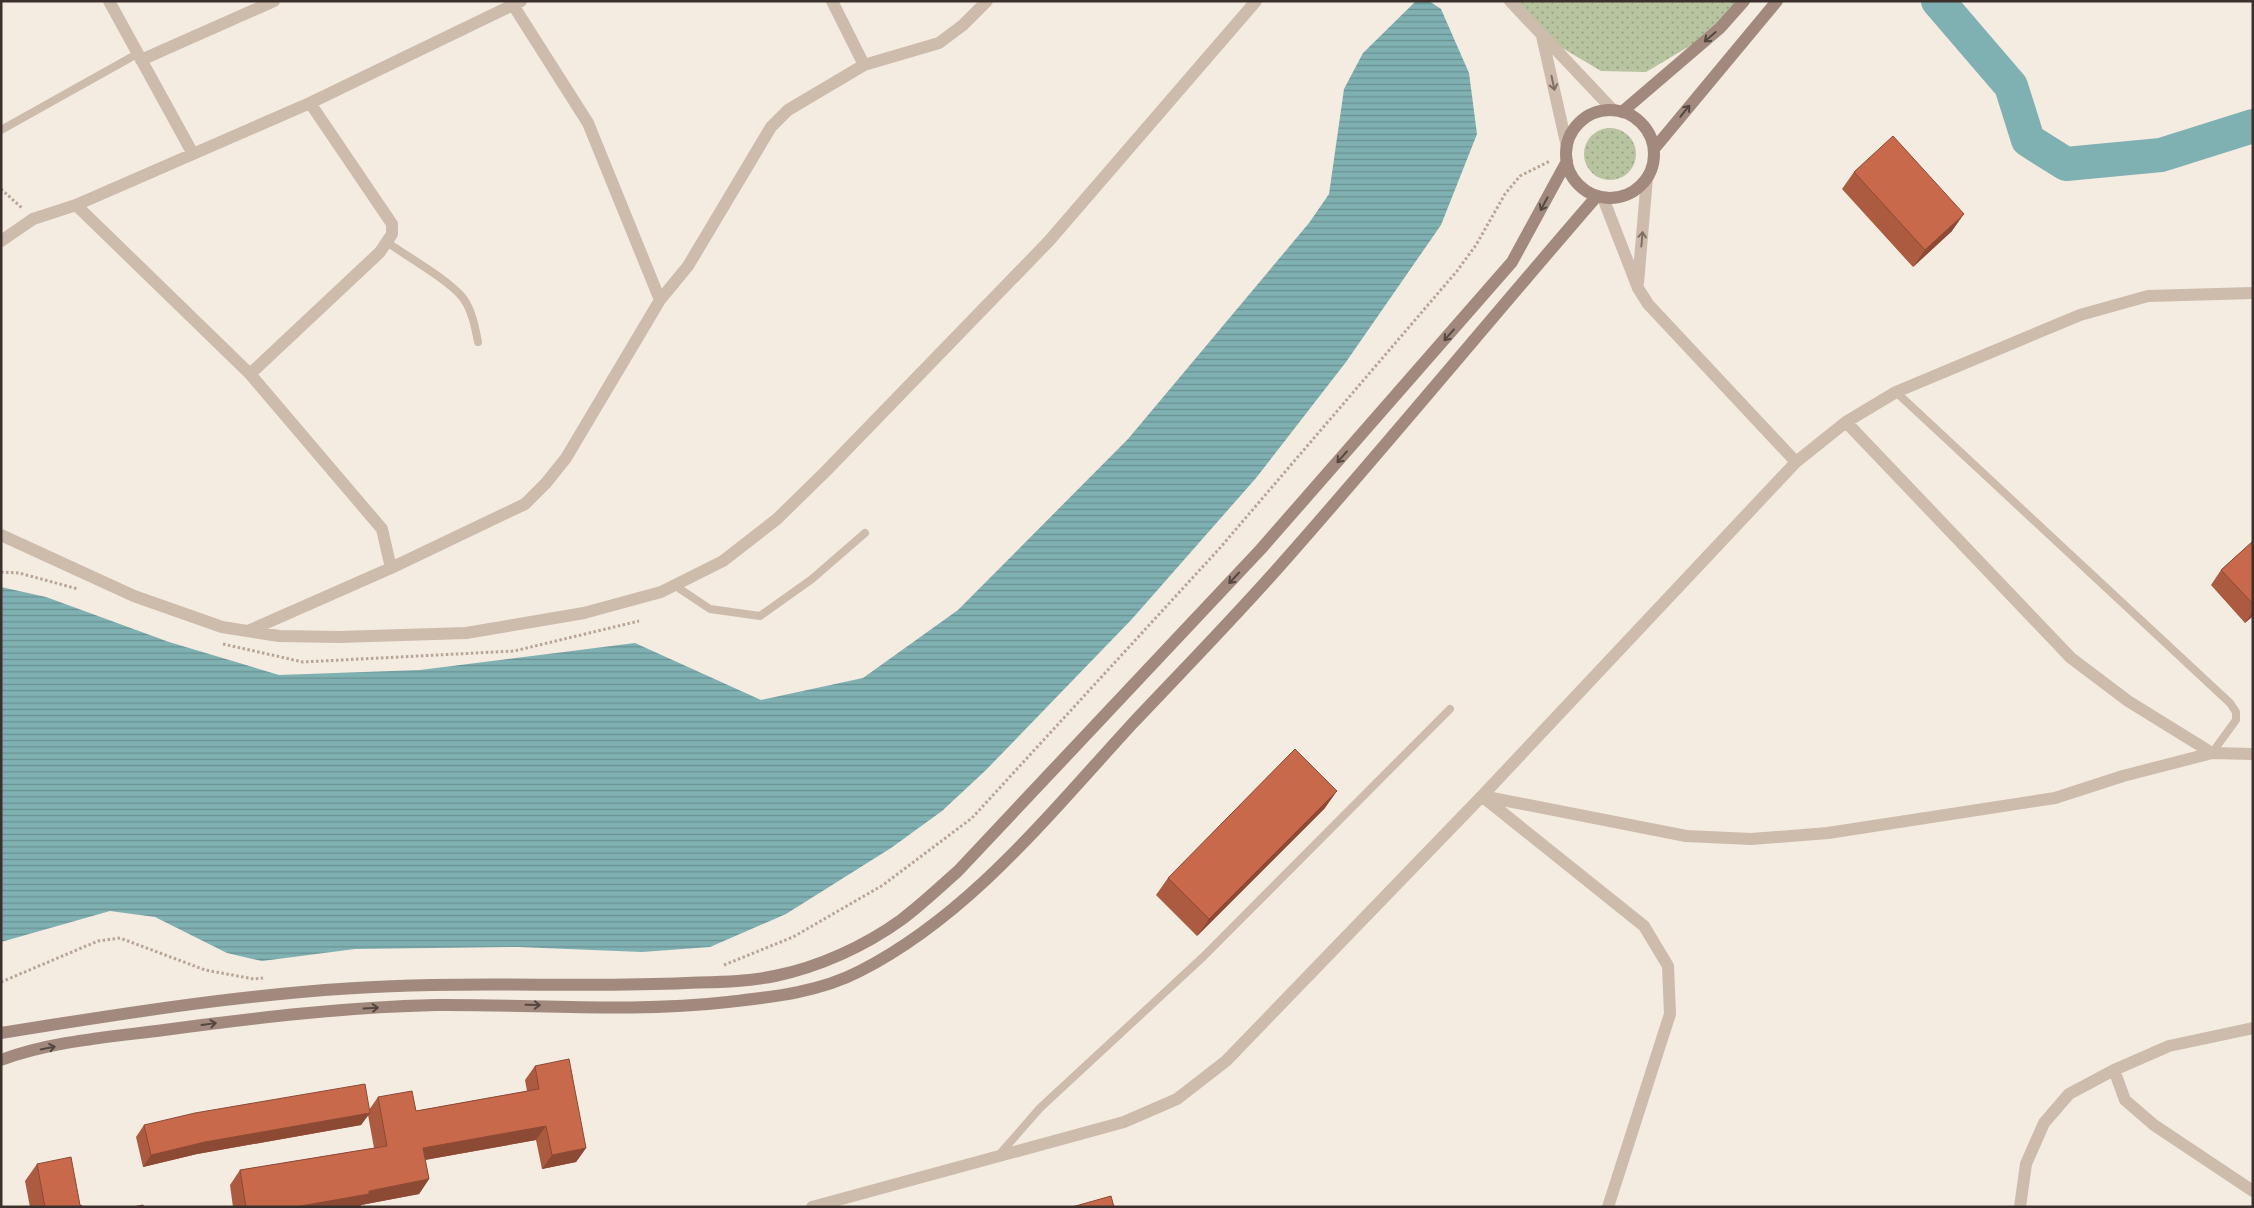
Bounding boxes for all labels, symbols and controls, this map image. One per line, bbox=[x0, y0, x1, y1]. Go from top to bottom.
one-way arrow bbox=[1704, 31, 1717, 42]
one-way arrow bbox=[1549, 75, 1558, 91]
one-way arrow bbox=[1679, 105, 1690, 118]
one-way arrow bbox=[1538, 196, 1548, 211]
one-way arrow bbox=[1637, 232, 1646, 248]
one-way arrow bbox=[1443, 328, 1454, 341]
one-way arrow bbox=[1337, 450, 1348, 463]
one-way arrow bbox=[1228, 572, 1240, 585]
one-way arrow bbox=[525, 1001, 541, 1010]
one-way arrow bbox=[362, 1004, 378, 1013]
one-way arrow bbox=[201, 1019, 217, 1029]
one-way arrow bbox=[40, 1043, 56, 1052]

